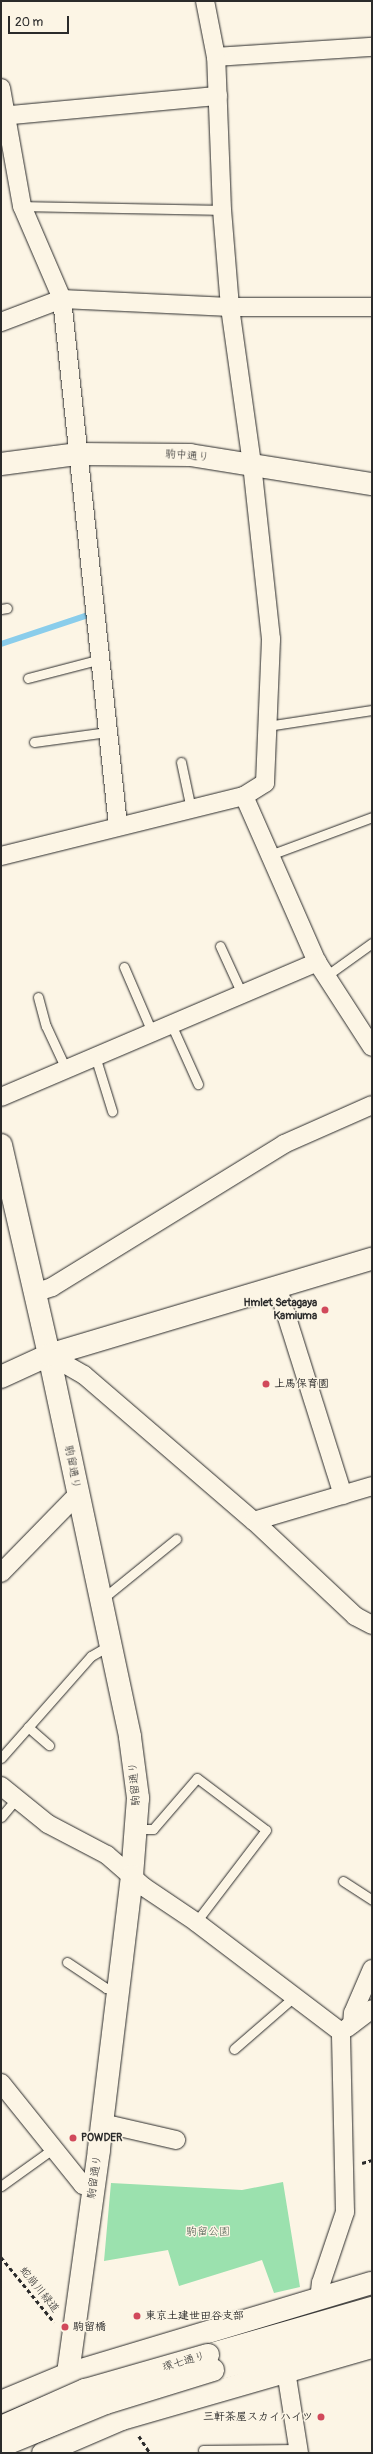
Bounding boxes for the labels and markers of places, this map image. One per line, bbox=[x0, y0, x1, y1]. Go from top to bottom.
place label: Hmlet Setagaya Kamiuma bbox=[244, 1297, 317, 1323]
marker: Hmlet Setagaya Kamiuma bbox=[320, 1305, 330, 1315]
place label: 上馬保育園 bbox=[274, 1377, 329, 1391]
marker: 上馬保育園 bbox=[261, 1379, 271, 1389]
place label: POWDER bbox=[81, 2131, 122, 2145]
marker: POWDER bbox=[68, 2133, 78, 2143]
place label: 東京土建世田谷支部 bbox=[145, 2309, 244, 2323]
marker: 東京土建世田谷支部 bbox=[132, 2311, 142, 2321]
place label: 駒留橋 bbox=[73, 2320, 106, 2334]
marker: 駒留橋 bbox=[60, 2322, 70, 2332]
place label: 三軒茶屋スカイハイツ bbox=[203, 2410, 313, 2424]
marker: 三軒茶屋スカイハイツ bbox=[316, 2412, 326, 2422]

